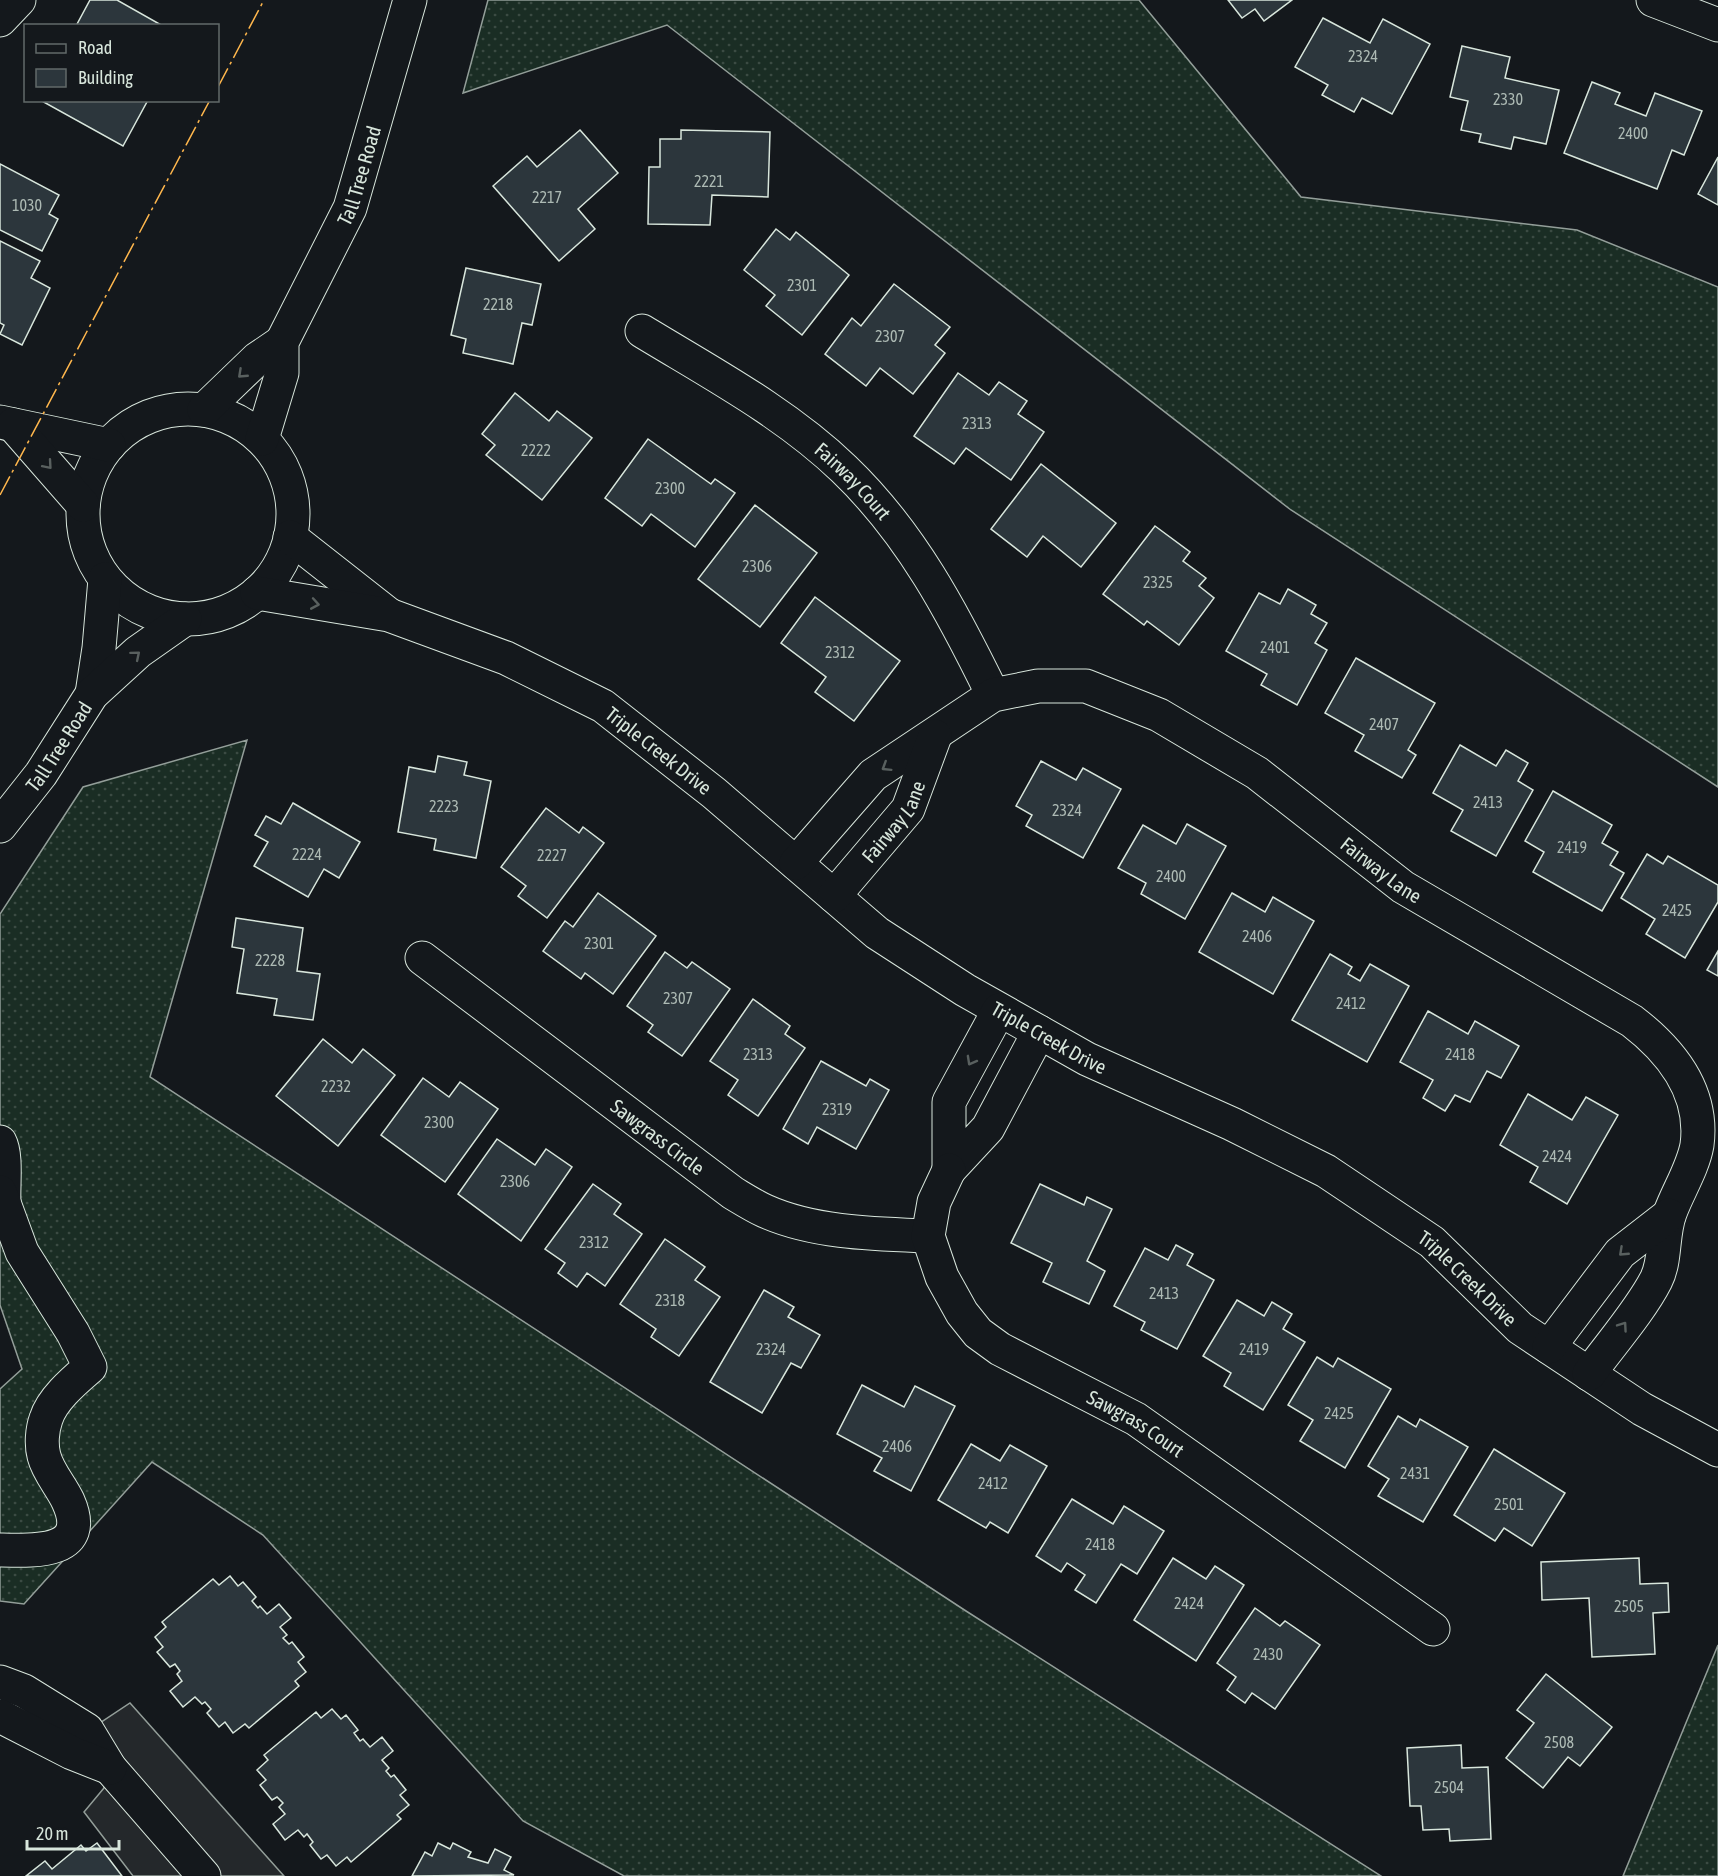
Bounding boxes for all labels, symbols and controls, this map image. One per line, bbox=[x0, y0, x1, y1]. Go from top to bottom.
legend bbox=[24, 24, 219, 102]
text: Road bbox=[78, 37, 112, 58]
house number: 2324 bbox=[1348, 47, 1378, 65]
text: Building bbox=[78, 67, 133, 88]
house number: 2330 bbox=[1493, 90, 1523, 108]
street label: Tall Tree Road bbox=[332, 123, 385, 229]
house number: 2400 bbox=[1618, 124, 1648, 142]
house number: 2221 bbox=[694, 172, 724, 190]
house number: 2217 bbox=[532, 188, 562, 206]
house number: 1030 bbox=[12, 196, 42, 214]
house number: 2301 bbox=[787, 276, 817, 294]
house number: 2218 bbox=[483, 295, 513, 313]
house number: 2307 bbox=[875, 327, 905, 345]
one-way arrow bbox=[238, 367, 249, 378]
house number: 2313 bbox=[962, 414, 992, 432]
street label: Fairway Court bbox=[811, 437, 896, 524]
house number: 2222 bbox=[521, 441, 551, 459]
one-way arrow bbox=[41, 458, 52, 469]
house number: 2300 bbox=[655, 479, 685, 497]
house number: 2306 bbox=[742, 557, 772, 575]
house number: 2325 bbox=[1143, 573, 1173, 591]
one-way arrow bbox=[310, 597, 319, 609]
house number: 2401 bbox=[1260, 638, 1290, 656]
house number: 2312 bbox=[825, 643, 855, 661]
one-way arrow bbox=[129, 651, 140, 662]
street label: Tall Tree Road bbox=[21, 697, 96, 796]
street label: Triple Creek Drive bbox=[602, 701, 717, 799]
house number: 2407 bbox=[1369, 715, 1399, 733]
one-way arrow bbox=[882, 760, 893, 771]
street label: Fairway Lane bbox=[857, 777, 929, 867]
house number: 2413 bbox=[1473, 793, 1503, 811]
house number: 2223 bbox=[429, 797, 459, 815]
house number: 2324 bbox=[1052, 801, 1082, 819]
street label: Fairway Lane bbox=[1336, 832, 1426, 907]
house number: 2419 bbox=[1557, 838, 1587, 856]
house number: 2224 bbox=[292, 845, 322, 863]
house number: 2227 bbox=[537, 846, 567, 864]
house number: 2400 bbox=[1156, 867, 1186, 885]
house number: 2425 bbox=[1662, 901, 1692, 919]
house number: 2406 bbox=[1242, 927, 1272, 945]
house number: 2301 bbox=[584, 934, 614, 952]
house number: 2228 bbox=[255, 951, 285, 969]
house number: 2307 bbox=[663, 989, 693, 1007]
house number: 2412 bbox=[1336, 994, 1366, 1012]
street label: Triple Creek Drive bbox=[988, 996, 1110, 1078]
house number: 2313 bbox=[743, 1045, 773, 1063]
house number: 2418 bbox=[1445, 1045, 1475, 1063]
one-way arrow bbox=[967, 1055, 978, 1065]
house number: 2232 bbox=[321, 1077, 351, 1095]
street label: Sawgrass Circle bbox=[607, 1094, 709, 1179]
house number: 2319 bbox=[822, 1100, 852, 1118]
house number: 2300 bbox=[424, 1113, 454, 1131]
house number: 2424 bbox=[1542, 1147, 1572, 1165]
house number: 2306 bbox=[500, 1172, 530, 1190]
street label: Triple Creek Drive bbox=[1415, 1225, 1522, 1330]
house number: 2312 bbox=[579, 1233, 609, 1251]
one-way arrow bbox=[1620, 1244, 1631, 1255]
house number: 2413 bbox=[1149, 1284, 1179, 1302]
house number: 2318 bbox=[655, 1291, 685, 1309]
one-way arrow bbox=[1616, 1322, 1627, 1333]
house number: 2324 bbox=[756, 1340, 786, 1358]
house number: 2419 bbox=[1239, 1340, 1269, 1358]
street label: Sawgrass Court bbox=[1084, 1385, 1189, 1461]
house number: 2425 bbox=[1324, 1404, 1354, 1422]
house number: 2406 bbox=[882, 1437, 912, 1455]
house number: 2431 bbox=[1400, 1464, 1430, 1482]
house number: 2412 bbox=[978, 1474, 1008, 1492]
house number: 2501 bbox=[1494, 1495, 1524, 1513]
house number: 2418 bbox=[1085, 1535, 1115, 1553]
house number: 2424 bbox=[1174, 1594, 1204, 1612]
house number: 2505 bbox=[1614, 1597, 1644, 1615]
house number: 2430 bbox=[1253, 1645, 1283, 1663]
house number: 2508 bbox=[1544, 1733, 1574, 1751]
house number: 2504 bbox=[1434, 1778, 1464, 1796]
scale bar bbox=[27, 1813, 118, 1851]
text: 20 m bbox=[36, 1823, 68, 1844]

